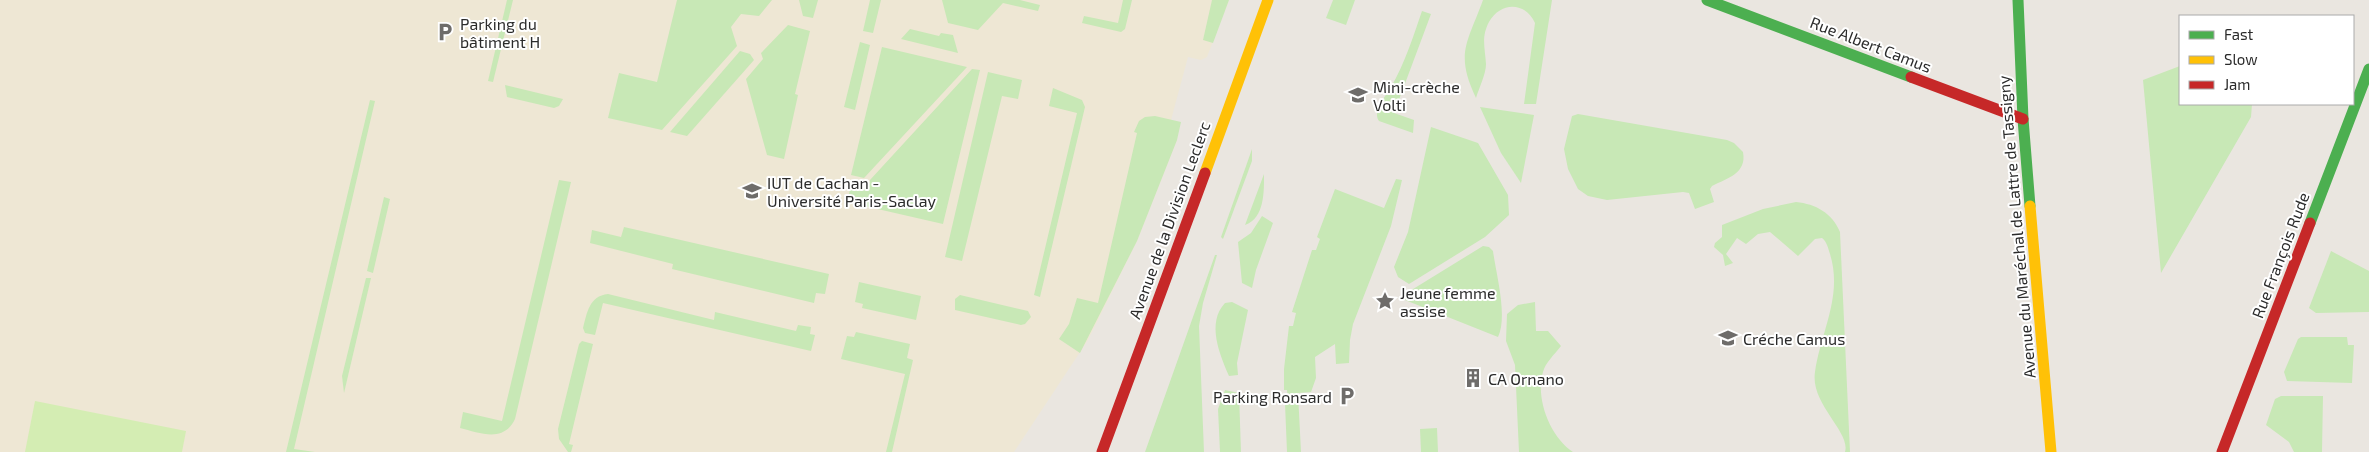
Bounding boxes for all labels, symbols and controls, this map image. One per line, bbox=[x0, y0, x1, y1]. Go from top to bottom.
street label: Rue Albert Camus bbox=[1808, 12, 1934, 76]
place label: Parking du bâtiment H bbox=[460, 14, 540, 51]
legend bbox=[2179, 15, 2354, 105]
parking icon: Parking du bâtiment H bbox=[434, 21, 456, 43]
text: Fast bbox=[2224, 25, 2254, 43]
text: Slow bbox=[2224, 50, 2258, 68]
street label: Avenue du Maréchal de Lattre de Tassigny bbox=[1993, 74, 2039, 379]
text: Jam bbox=[2224, 75, 2250, 93]
place label: Mini-crèche Volti bbox=[1373, 77, 1460, 114]
school or university icon: Mini-crèche Volti bbox=[1347, 84, 1369, 106]
street label: Avenue de la Division Leclerc bbox=[1124, 119, 1214, 321]
place label: IUT de Cachan - Université Paris-Saclay bbox=[767, 173, 936, 210]
school or university icon: IUT de Cachan - Université Paris-Saclay bbox=[741, 180, 763, 202]
street label: Rue François Rude bbox=[2247, 189, 2314, 321]
place label: Jeune femme assise bbox=[1400, 283, 1496, 320]
place icon: Jeune femme assise bbox=[1374, 290, 1396, 312]
school or university icon: Créche Camus bbox=[1717, 327, 1739, 349]
place label: Créche Camus bbox=[1743, 329, 1845, 348]
building icon: CA Ornano bbox=[1462, 367, 1484, 389]
place label: CA Ornano bbox=[1488, 369, 1564, 388]
parking icon: Parking Ronsard bbox=[1336, 385, 1358, 407]
place label: Parking Ronsard bbox=[1213, 387, 1332, 406]

